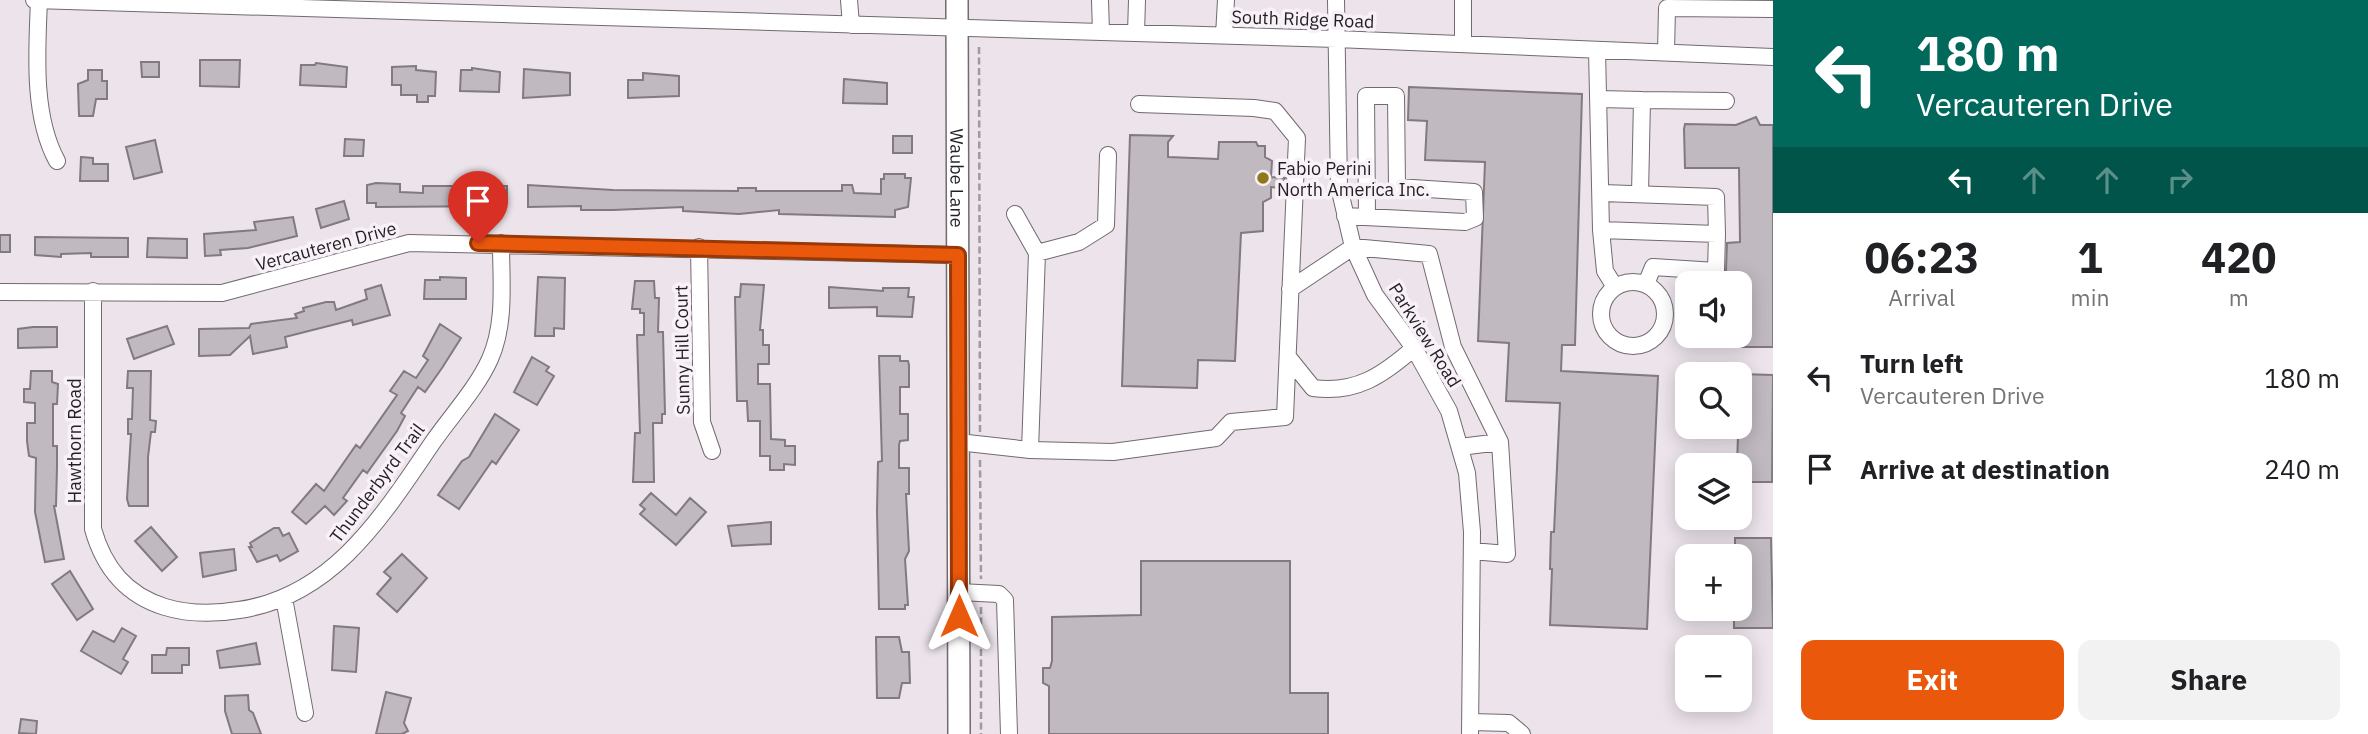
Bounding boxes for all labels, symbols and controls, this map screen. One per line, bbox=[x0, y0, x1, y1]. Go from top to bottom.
street label: South Ridge Road bbox=[1231, 5, 1375, 33]
text: 180 m bbox=[1916, 21, 2060, 84]
icon: left bbox=[1801, 28, 1892, 119]
text: Vercauteren Drive bbox=[1916, 83, 2173, 125]
street label: Waube Lane bbox=[946, 128, 969, 228]
place label: Fabio Perini North America Inc. bbox=[1277, 157, 1430, 201]
icon: left bbox=[1942, 161, 1980, 199]
icon: ahead bbox=[2015, 161, 2053, 199]
icon: ahead bbox=[2088, 161, 2126, 199]
icon: right bbox=[2161, 161, 2199, 199]
marker: Fabio Perini North America Inc. bbox=[1255, 170, 1271, 186]
pin bbox=[448, 171, 508, 243]
icon: arrive bbox=[459, 182, 497, 220]
street label: Vercauteren Drive bbox=[253, 216, 399, 276]
text: 06:23 bbox=[1864, 230, 1979, 285]
text: 1 bbox=[2077, 230, 2103, 285]
text: 420 bbox=[2201, 230, 2277, 285]
map controls bbox=[1675, 271, 1752, 712]
button: sound bbox=[1675, 271, 1752, 348]
street label: Parkview Road bbox=[1384, 279, 1466, 391]
text: Arrival bbox=[1888, 282, 1955, 312]
text: min bbox=[2071, 282, 2109, 312]
text: m bbox=[2229, 282, 2249, 312]
street label: Sunny Hill Court bbox=[669, 285, 695, 415]
text: Turn left bbox=[1860, 346, 1963, 380]
icon: left bbox=[1801, 359, 1839, 397]
text: 180 m bbox=[2264, 361, 2340, 395]
button: search bbox=[1675, 362, 1752, 439]
street label: Hawthorn Road bbox=[63, 378, 86, 504]
text: Vercauteren Drive bbox=[1860, 380, 2045, 410]
street label: Thunderbyrd Trail bbox=[325, 419, 429, 547]
icon: arrive bbox=[1801, 450, 1839, 488]
text: Arrive at destination bbox=[1860, 452, 2110, 486]
text: 240 m bbox=[2264, 452, 2340, 486]
button: layers bbox=[1675, 453, 1752, 530]
button: + bbox=[1675, 544, 1752, 621]
position arrow bbox=[922, 579, 996, 653]
button: − bbox=[1675, 635, 1752, 712]
button: Exit bbox=[1801, 640, 2064, 720]
button: Share bbox=[2078, 640, 2340, 720]

